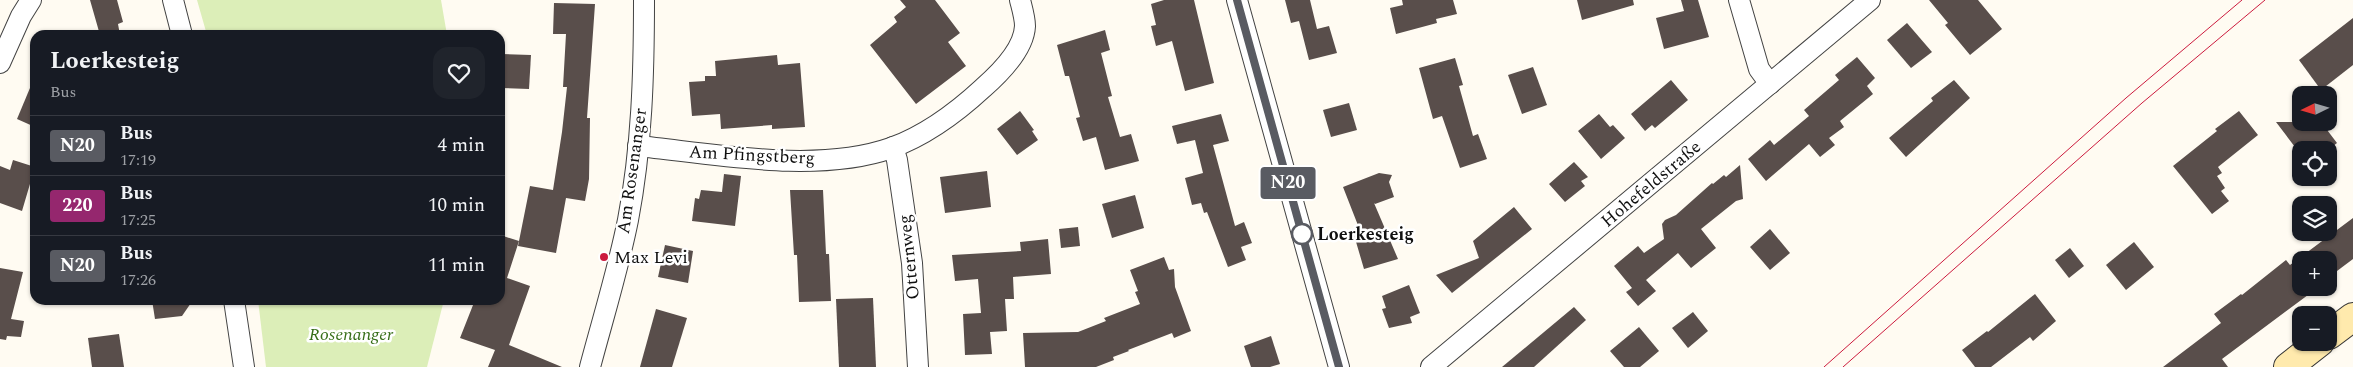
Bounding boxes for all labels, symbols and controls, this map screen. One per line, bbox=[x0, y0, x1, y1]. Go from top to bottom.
text: Loerkesteig bbox=[50, 43, 179, 79]
button: heart bbox=[433, 47, 485, 99]
text: Bus bbox=[50, 80, 76, 104]
north arrow bbox=[2292, 86, 2338, 131]
map controls bbox=[2292, 86, 2337, 351]
street label: Am Rosenanger bbox=[610, 106, 654, 236]
text: Bus bbox=[120, 119, 153, 148]
text: 4 min bbox=[437, 131, 485, 160]
text: N20 bbox=[60, 132, 95, 159]
street label: Hohefeldstraße bbox=[1595, 134, 1707, 234]
street label: Am Pfingstberg bbox=[688, 138, 816, 172]
button: locate bbox=[2292, 141, 2337, 186]
text: 17:19 bbox=[120, 148, 156, 172]
line badge: N20 bbox=[1259, 167, 1317, 199]
text: N20 bbox=[1271, 169, 1305, 196]
text: Bus bbox=[120, 179, 153, 208]
text: 10 min bbox=[428, 191, 485, 220]
text: 220 bbox=[62, 192, 93, 219]
button: layers bbox=[2292, 196, 2337, 241]
text: 17:25 bbox=[120, 208, 156, 232]
street label: Otternweg bbox=[891, 213, 927, 301]
place label: Loerkesteig bbox=[1317, 221, 1414, 248]
marker: Loerkesteig bbox=[1291, 223, 1313, 245]
text: Bus bbox=[120, 239, 153, 268]
place label: Max Levi bbox=[614, 244, 688, 271]
text: 11 min bbox=[428, 251, 485, 280]
marker: Max Levi bbox=[598, 251, 610, 263]
button: + bbox=[2292, 251, 2337, 296]
text: N20 bbox=[60, 252, 95, 279]
text: 17:26 bbox=[120, 268, 156, 292]
button: − bbox=[2292, 306, 2337, 351]
park label: Rosenanger bbox=[309, 321, 394, 348]

